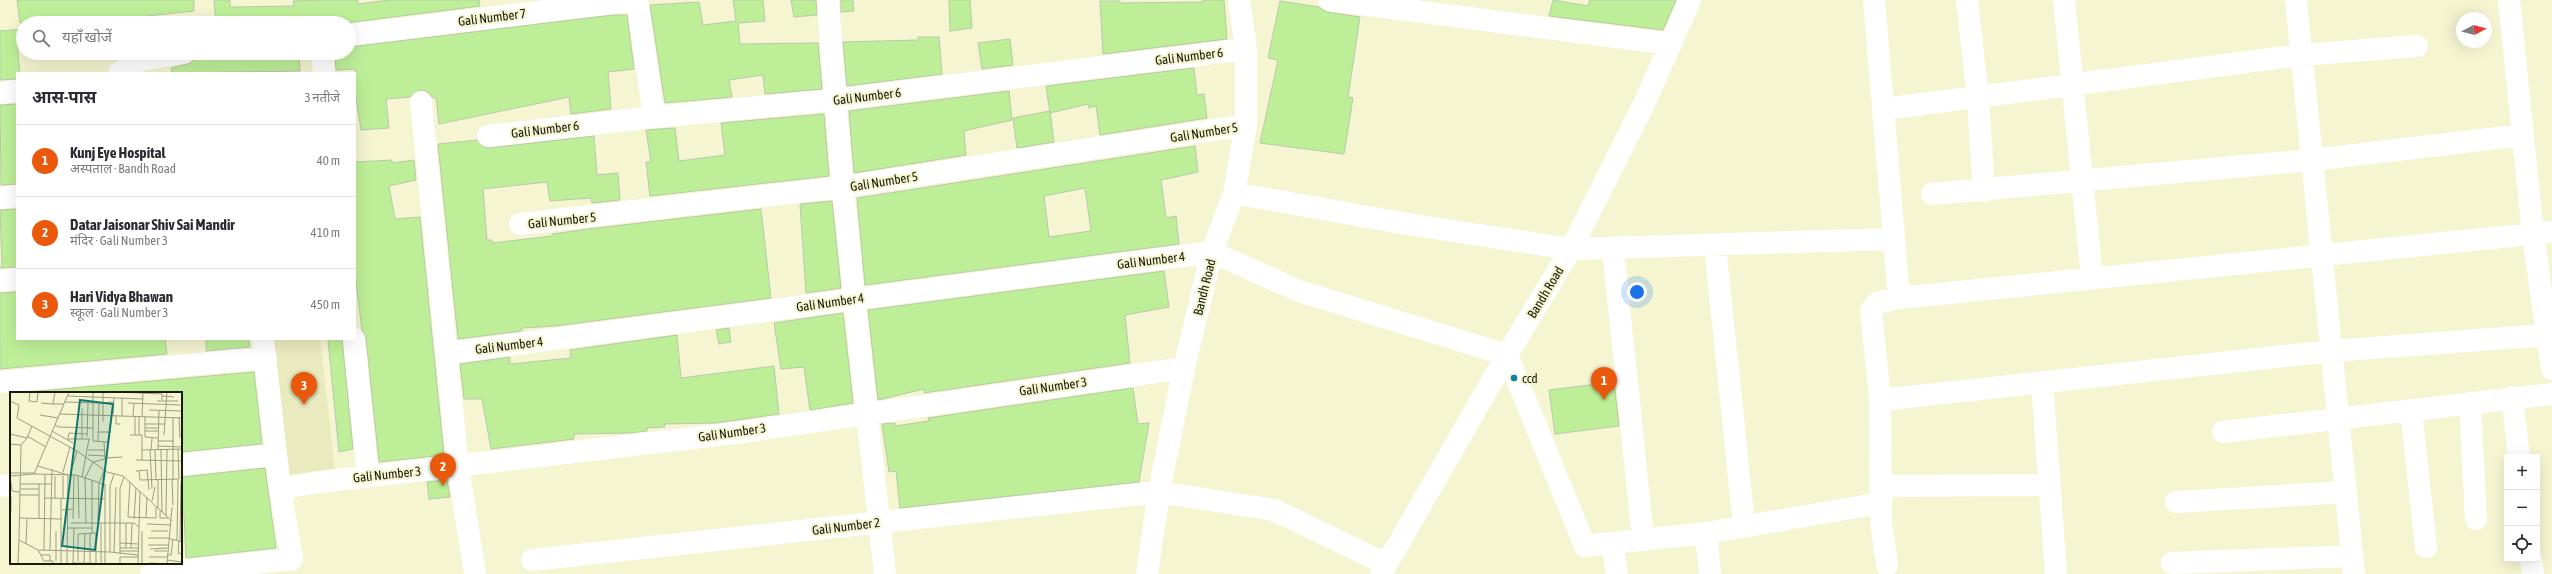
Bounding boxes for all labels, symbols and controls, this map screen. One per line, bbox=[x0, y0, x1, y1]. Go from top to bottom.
street label: Gali Number 7 bbox=[457, 6, 527, 29]
north arrow bbox=[2456, 12, 2492, 48]
search box bbox=[16, 16, 356, 60]
icon: search bbox=[30, 27, 52, 49]
text: यहाँ खोजें bbox=[62, 28, 112, 45]
street label: Gali Number 6 bbox=[1154, 45, 1224, 68]
street label: Gali Number 6 bbox=[832, 85, 902, 108]
text: आस-पास bbox=[32, 87, 96, 107]
text: 3 नतीजे bbox=[304, 90, 340, 105]
street label: Gali Number 6 bbox=[510, 118, 580, 141]
street label: Gali Number 5 bbox=[1169, 120, 1239, 145]
text: Kunj Eye Hospital bbox=[70, 144, 165, 161]
text: 1 bbox=[42, 153, 48, 168]
text: 40 m bbox=[317, 153, 340, 168]
text: अस्पताल · Bandh Road bbox=[70, 161, 176, 176]
street label: Gali Number 5 bbox=[849, 169, 919, 194]
street label: Gali Number 5 bbox=[527, 209, 597, 232]
text: Datar Jaisonar Shiv Sai Mandir bbox=[70, 216, 235, 233]
text: 2 bbox=[42, 225, 48, 240]
text: 410 m bbox=[311, 225, 340, 240]
text: मंदिर · Gali Number 3 bbox=[70, 233, 168, 248]
street label: Gali Number 4 bbox=[1116, 249, 1186, 272]
street label: Bandh Road bbox=[1190, 257, 1219, 317]
street label: Bandh Road bbox=[1524, 264, 1567, 321]
your location bbox=[1627, 282, 1647, 302]
text: Hari Vidya Bhawan bbox=[70, 288, 173, 305]
street label: Gali Number 4 bbox=[795, 290, 865, 315]
text: 3 bbox=[42, 297, 48, 312]
text: 450 m bbox=[311, 297, 340, 312]
text: स्कूल · Gali Number 3 bbox=[70, 305, 168, 320]
street label: Gali Number 4 bbox=[474, 334, 544, 357]
pin: 1 bbox=[1591, 367, 1617, 400]
place label: ccd bbox=[1522, 371, 1538, 386]
pin: 3 bbox=[291, 372, 317, 405]
marker: ccd bbox=[1509, 373, 1519, 383]
street label: Gali Number 3 bbox=[1018, 374, 1088, 399]
inset map bbox=[10, 392, 182, 564]
street label: Gali Number 3 bbox=[697, 420, 767, 445]
pin: 2 bbox=[430, 453, 456, 486]
map controls bbox=[2504, 454, 2540, 562]
button: + bbox=[2504, 454, 2540, 490]
street label: Gali Number 3 bbox=[352, 463, 422, 486]
button: − bbox=[2504, 490, 2540, 526]
street label: Gali Number 2 bbox=[811, 515, 881, 538]
button: locate bbox=[2504, 526, 2540, 562]

